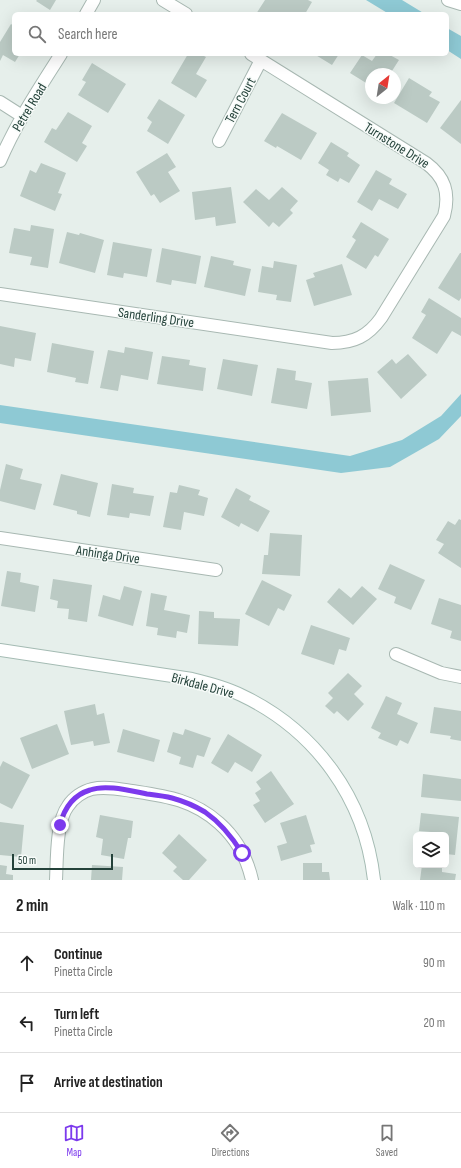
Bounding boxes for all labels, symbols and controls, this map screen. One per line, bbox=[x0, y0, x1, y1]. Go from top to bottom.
search box bbox=[12, 12, 449, 56]
icon: search bbox=[26, 23, 48, 45]
text: Search here bbox=[58, 25, 118, 44]
north arrow bbox=[365, 68, 401, 104]
street label: Tern Court bbox=[221, 74, 260, 126]
street label: Petrel Road bbox=[8, 80, 51, 134]
street label: Turnstone Drive bbox=[361, 119, 433, 172]
street label: Sanderling Drive bbox=[117, 304, 195, 331]
street label: Anhinga Drive bbox=[74, 541, 141, 567]
street label: Birkdale Drive bbox=[170, 669, 236, 702]
route end bbox=[51, 816, 69, 834]
map controls bbox=[413, 832, 449, 868]
button: layers bbox=[413, 832, 449, 868]
route start bbox=[233, 844, 251, 862]
scale bar bbox=[12, 852, 113, 871]
text: 50 m bbox=[18, 854, 36, 867]
text: 2 min bbox=[16, 896, 48, 916]
text: Walk · 110 m bbox=[392, 898, 445, 914]
text: Continue bbox=[54, 945, 103, 964]
icon: ahead bbox=[16, 952, 38, 974]
text: 90 m bbox=[423, 955, 445, 971]
text: Pinetta Circle bbox=[54, 964, 113, 980]
text: Turn left bbox=[54, 1005, 99, 1024]
icon: left bbox=[16, 1012, 38, 1034]
text: 20 m bbox=[423, 1015, 445, 1031]
text: Pinetta Circle bbox=[54, 1024, 113, 1040]
icon: arrive bbox=[16, 1072, 38, 1094]
text: Arrive at destination bbox=[54, 1073, 163, 1092]
tab: Map bbox=[63, 1122, 85, 1159]
tab: Directions bbox=[212, 1122, 249, 1159]
tab: Saved bbox=[376, 1122, 398, 1159]

